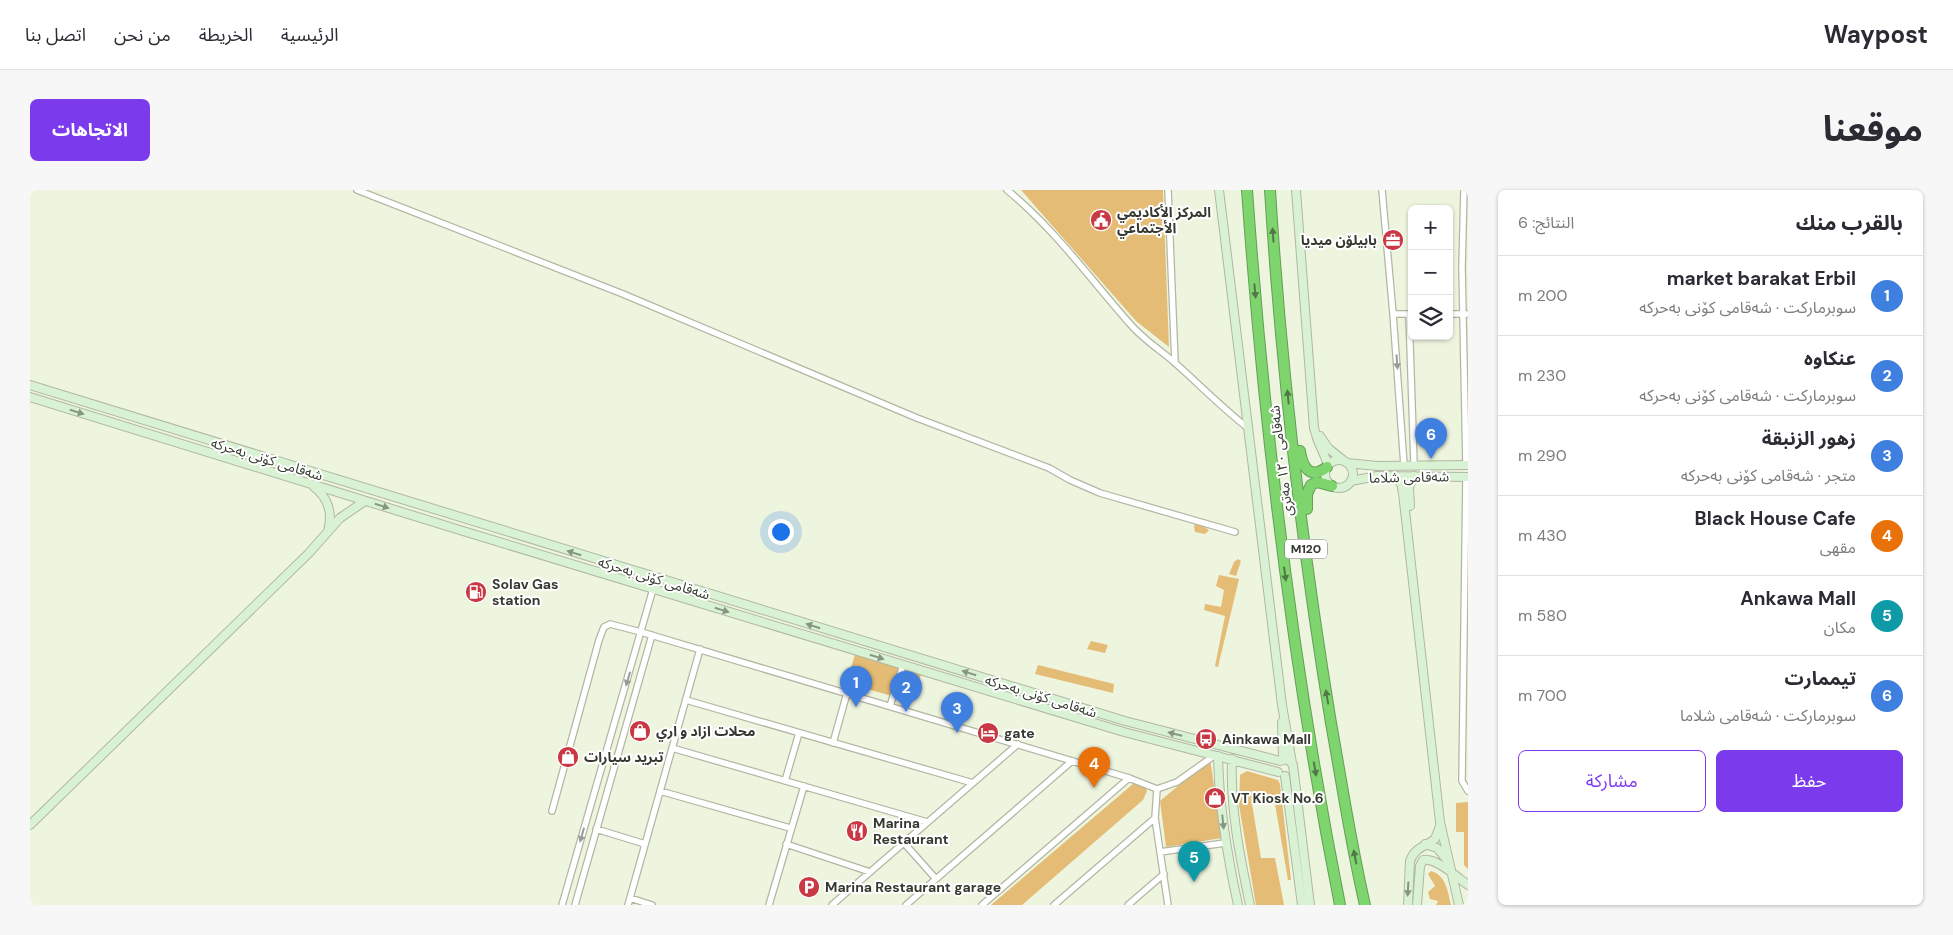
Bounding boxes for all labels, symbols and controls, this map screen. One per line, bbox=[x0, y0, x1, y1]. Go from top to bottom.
text: Waypost bbox=[1824, 19, 1928, 50]
text: اتصل بنا bbox=[25, 23, 86, 47]
text: من نحن bbox=[114, 23, 171, 47]
text: الخريطة bbox=[199, 23, 253, 47]
text: الرئيسية bbox=[281, 23, 339, 47]
button: الاتجاهات bbox=[30, 99, 150, 161]
text: موقعنا bbox=[1823, 106, 1923, 152]
place label: المركز الأكاديمي الأجتماعي bbox=[1117, 203, 1211, 239]
map controls bbox=[1408, 205, 1453, 340]
button: + bbox=[1408, 205, 1453, 250]
public building icon: المركز الأكاديمي الأجتماعي bbox=[1089, 208, 1113, 232]
text: بالقرب منك bbox=[1796, 209, 1903, 237]
text: النتائج: 6 bbox=[1518, 212, 1574, 233]
one-way arrow bbox=[1269, 227, 1277, 243]
office icon: بابیلۆن میدیا bbox=[1381, 228, 1405, 252]
place label: بابیلۆن میدیا bbox=[1301, 231, 1377, 249]
button: − bbox=[1408, 250, 1453, 295]
text: market barakat Erbil bbox=[1667, 266, 1856, 291]
one-way arrow bbox=[1251, 283, 1259, 299]
text: 200 m bbox=[1518, 285, 1567, 306]
text: 1 bbox=[1884, 285, 1890, 306]
button: layers bbox=[1408, 295, 1453, 340]
text: سوبرماركت · شەقامی کۆنی بەحرکە bbox=[1639, 297, 1856, 318]
text: عنكاوه bbox=[1804, 346, 1856, 371]
one-way arrow bbox=[1393, 355, 1401, 371]
text: 230 m bbox=[1518, 365, 1566, 386]
text: 2 bbox=[1882, 365, 1892, 386]
text: سوبرماركت · شەقامی کۆنی بەحرکە bbox=[1639, 385, 1856, 406]
one-way arrow bbox=[1284, 389, 1292, 405]
street label: شەقامی ١٢٠ مەتری bbox=[1265, 404, 1297, 518]
one-way arrow bbox=[69, 408, 84, 416]
pin: 6 bbox=[1415, 418, 1447, 459]
text: زهور الزنبقة bbox=[1762, 426, 1856, 451]
street label: شەقامی کۆنی بەحرکە bbox=[209, 433, 325, 485]
text: 290 m bbox=[1518, 445, 1567, 466]
text: 3 bbox=[1882, 445, 1892, 466]
text: متجر · شەقامی کۆنی بەحرکە bbox=[1681, 465, 1856, 486]
street label: شەقامی شلاما bbox=[1369, 467, 1449, 487]
one-way arrow bbox=[375, 503, 390, 511]
text: Black House Cafe bbox=[1695, 506, 1856, 531]
your location bbox=[768, 519, 794, 545]
text: 430 m bbox=[1518, 525, 1567, 546]
text: 4 bbox=[1882, 525, 1892, 546]
text: مقهى bbox=[1820, 537, 1856, 558]
road number: M120 bbox=[1285, 539, 1327, 558]
one-way arrow bbox=[566, 549, 581, 557]
street label: شەقامی کۆنی بەحرکە bbox=[596, 552, 712, 604]
one-way arrow bbox=[1282, 567, 1290, 583]
place label: Solav Gas station bbox=[492, 575, 558, 609]
fuel station icon: Solav Gas station bbox=[464, 580, 488, 604]
text: Ankawa Mall bbox=[1740, 586, 1856, 611]
text: 580 m bbox=[1518, 605, 1567, 626]
text: 5 bbox=[1882, 605, 1892, 626]
one-way arrow bbox=[714, 607, 729, 614]
text: مكان bbox=[1824, 617, 1856, 638]
one-way arrow bbox=[806, 622, 821, 630]
one-way arrow bbox=[870, 654, 885, 662]
pin: 1 bbox=[840, 666, 872, 707]
text: تیممارت bbox=[1784, 666, 1856, 691]
one-way arrow bbox=[961, 669, 976, 677]
street label: شەقامی کۆنی بەحرکە bbox=[983, 670, 1099, 722]
one-way arrow bbox=[623, 671, 631, 686]
pin: 2 bbox=[890, 671, 922, 712]
text: 700 m bbox=[1518, 685, 1567, 706]
text: 6 bbox=[1882, 685, 1892, 706]
one-way arrow bbox=[1323, 689, 1331, 705]
pin: 3 bbox=[941, 692, 973, 733]
text: سوبرماركت · شەقامی شلاما bbox=[1680, 705, 1856, 726]
shop icon: محلات ازاد و اري bbox=[628, 719, 652, 743]
hotel icon: gate bbox=[976, 721, 1000, 745]
place label: محلات ازاد و اري bbox=[656, 722, 755, 742]
place label: gate bbox=[1004, 724, 1035, 742]
bus stop icon: Ainkawa Mall bbox=[1194, 727, 1218, 751]
one-way arrow bbox=[1167, 730, 1182, 738]
place label: Ainkawa Mall bbox=[1222, 730, 1311, 748]
shop icon: تبريد سيارات bbox=[556, 745, 580, 769]
pin: 4 bbox=[1078, 747, 1110, 788]
place label: تبريد سيارات bbox=[584, 748, 664, 766]
button: مشاركة bbox=[1518, 750, 1706, 812]
button: حفظ bbox=[1716, 750, 1903, 812]
one-way arrow bbox=[1312, 762, 1320, 778]
shop icon: VT Kiosk No.6 bbox=[1203, 786, 1227, 810]
place label: VT Kiosk No.6 bbox=[1231, 789, 1324, 807]
place label: Marina Restaurant bbox=[873, 814, 949, 848]
one-way arrow bbox=[1219, 814, 1227, 830]
restaurant icon: Marina Restaurant bbox=[845, 819, 869, 843]
one-way arrow bbox=[578, 827, 586, 842]
pin: 5 bbox=[1178, 841, 1210, 882]
one-way arrow bbox=[1351, 850, 1359, 865]
parking icon: Marina Restaurant garage bbox=[797, 875, 821, 899]
place label: Marina Restaurant garage bbox=[825, 878, 1001, 896]
one-way arrow bbox=[1404, 881, 1412, 897]

